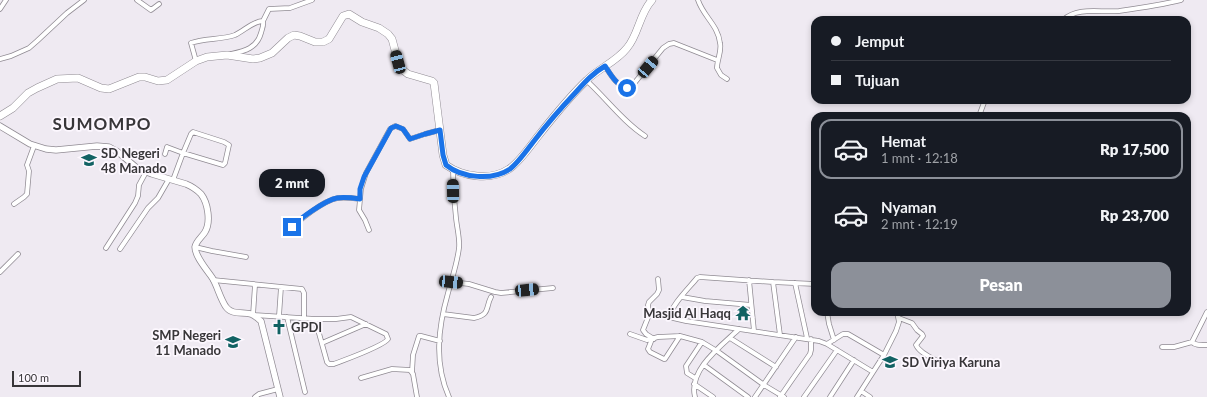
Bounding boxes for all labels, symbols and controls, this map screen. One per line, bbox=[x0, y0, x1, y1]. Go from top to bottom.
text: Jemput bbox=[855, 32, 904, 50]
car bbox=[389, 49, 407, 75]
car bbox=[636, 54, 660, 80]
text: Tujuan bbox=[855, 71, 899, 89]
route start bbox=[618, 79, 636, 97]
district label: SUMOMPO bbox=[52, 113, 152, 134]
icon: car bbox=[833, 131, 869, 167]
text: Hemat bbox=[881, 132, 926, 150]
text: Rp 17,500 bbox=[1100, 140, 1169, 158]
place label: SD Negeri 48 Manado bbox=[101, 145, 167, 176]
text: 1 mnt · 12:18 bbox=[881, 150, 958, 166]
school or university icon: SD Negeri 48 Manado bbox=[80, 151, 98, 169]
callout: 2 mnt bbox=[259, 169, 325, 197]
text: 2 mnt bbox=[275, 175, 309, 191]
car bbox=[447, 179, 459, 203]
icon: car bbox=[833, 197, 869, 233]
text: Nyaman bbox=[881, 198, 936, 216]
text: Rp 23,700 bbox=[1100, 206, 1169, 224]
text: 2 mnt · 12:19 bbox=[881, 216, 958, 232]
route end bbox=[283, 218, 301, 236]
button: Pesan bbox=[831, 262, 1171, 308]
car bbox=[438, 275, 464, 289]
car bbox=[514, 283, 540, 297]
temple icon: Masjid Al Haqq bbox=[734, 304, 752, 322]
place label: Masjid Al Haqq bbox=[643, 305, 731, 321]
church icon: GPDI bbox=[270, 318, 288, 336]
place label: GPDI bbox=[291, 319, 322, 335]
place label: SMP Negeri 11 Manado bbox=[152, 327, 222, 358]
school or university icon: SMP Negeri 11 Manado bbox=[224, 333, 242, 351]
school or university icon: SD Viriya Karuna bbox=[881, 353, 899, 371]
place label: SD Viriya Karuna bbox=[902, 354, 1000, 370]
scale bar bbox=[12, 369, 81, 388]
text: 100 m bbox=[18, 371, 49, 384]

